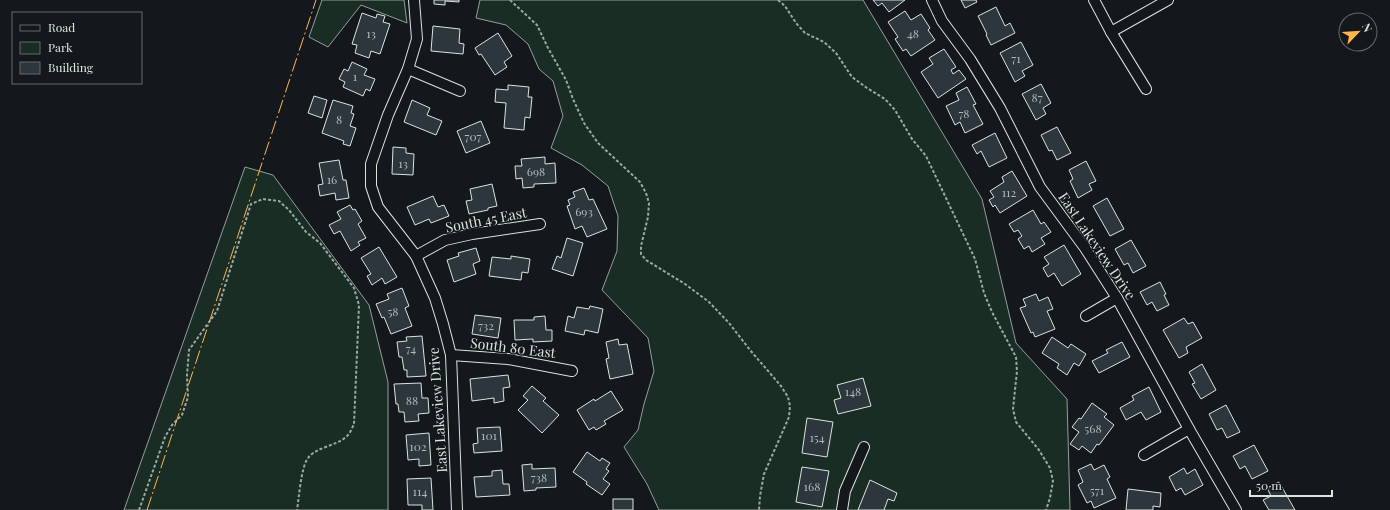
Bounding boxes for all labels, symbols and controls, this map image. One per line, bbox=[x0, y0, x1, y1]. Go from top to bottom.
legend bbox=[12, 12, 142, 84]
north arrow bbox=[1338, 12, 1378, 52]
text: Road bbox=[48, 19, 75, 35]
text: N bbox=[1359, 21, 1376, 34]
house number: 13 bbox=[366, 25, 376, 41]
house number: 48 bbox=[907, 25, 919, 41]
text: Park bbox=[48, 39, 73, 55]
house number: 71 bbox=[1011, 50, 1021, 66]
text: Building bbox=[48, 59, 94, 75]
house number: 1 bbox=[353, 68, 358, 84]
house number: 87 bbox=[1031, 89, 1043, 105]
house number: 78 bbox=[958, 105, 970, 121]
house number: 8 bbox=[336, 111, 342, 127]
house number: 707 bbox=[465, 128, 482, 144]
house number: 13 bbox=[398, 155, 408, 171]
house number: 698 bbox=[527, 163, 545, 179]
house number: 16 bbox=[327, 171, 337, 187]
house number: 112 bbox=[1002, 184, 1017, 200]
street label: East Lakeview Drive bbox=[1054, 188, 1140, 303]
street label: South 45 East bbox=[444, 202, 529, 237]
house number: 693 bbox=[575, 203, 593, 219]
house number: 58 bbox=[387, 303, 399, 319]
house number: 732 bbox=[478, 317, 494, 333]
street label: South 80 East bbox=[469, 333, 558, 362]
house number: 74 bbox=[406, 340, 416, 356]
street label: East Lakeview Drive bbox=[424, 347, 451, 473]
house number: 148 bbox=[845, 383, 861, 399]
house number: 88 bbox=[406, 392, 418, 408]
house number: 568 bbox=[1084, 420, 1102, 436]
house number: 101 bbox=[481, 427, 498, 443]
house number: 154 bbox=[809, 429, 825, 445]
house number: 102 bbox=[409, 438, 427, 454]
house number: 738 bbox=[531, 469, 547, 485]
scale bar bbox=[1250, 472, 1332, 498]
text: 50 m bbox=[1256, 477, 1282, 493]
house number: 168 bbox=[804, 478, 820, 494]
house number: 571 bbox=[1090, 482, 1105, 498]
house number: 114 bbox=[413, 483, 427, 499]

